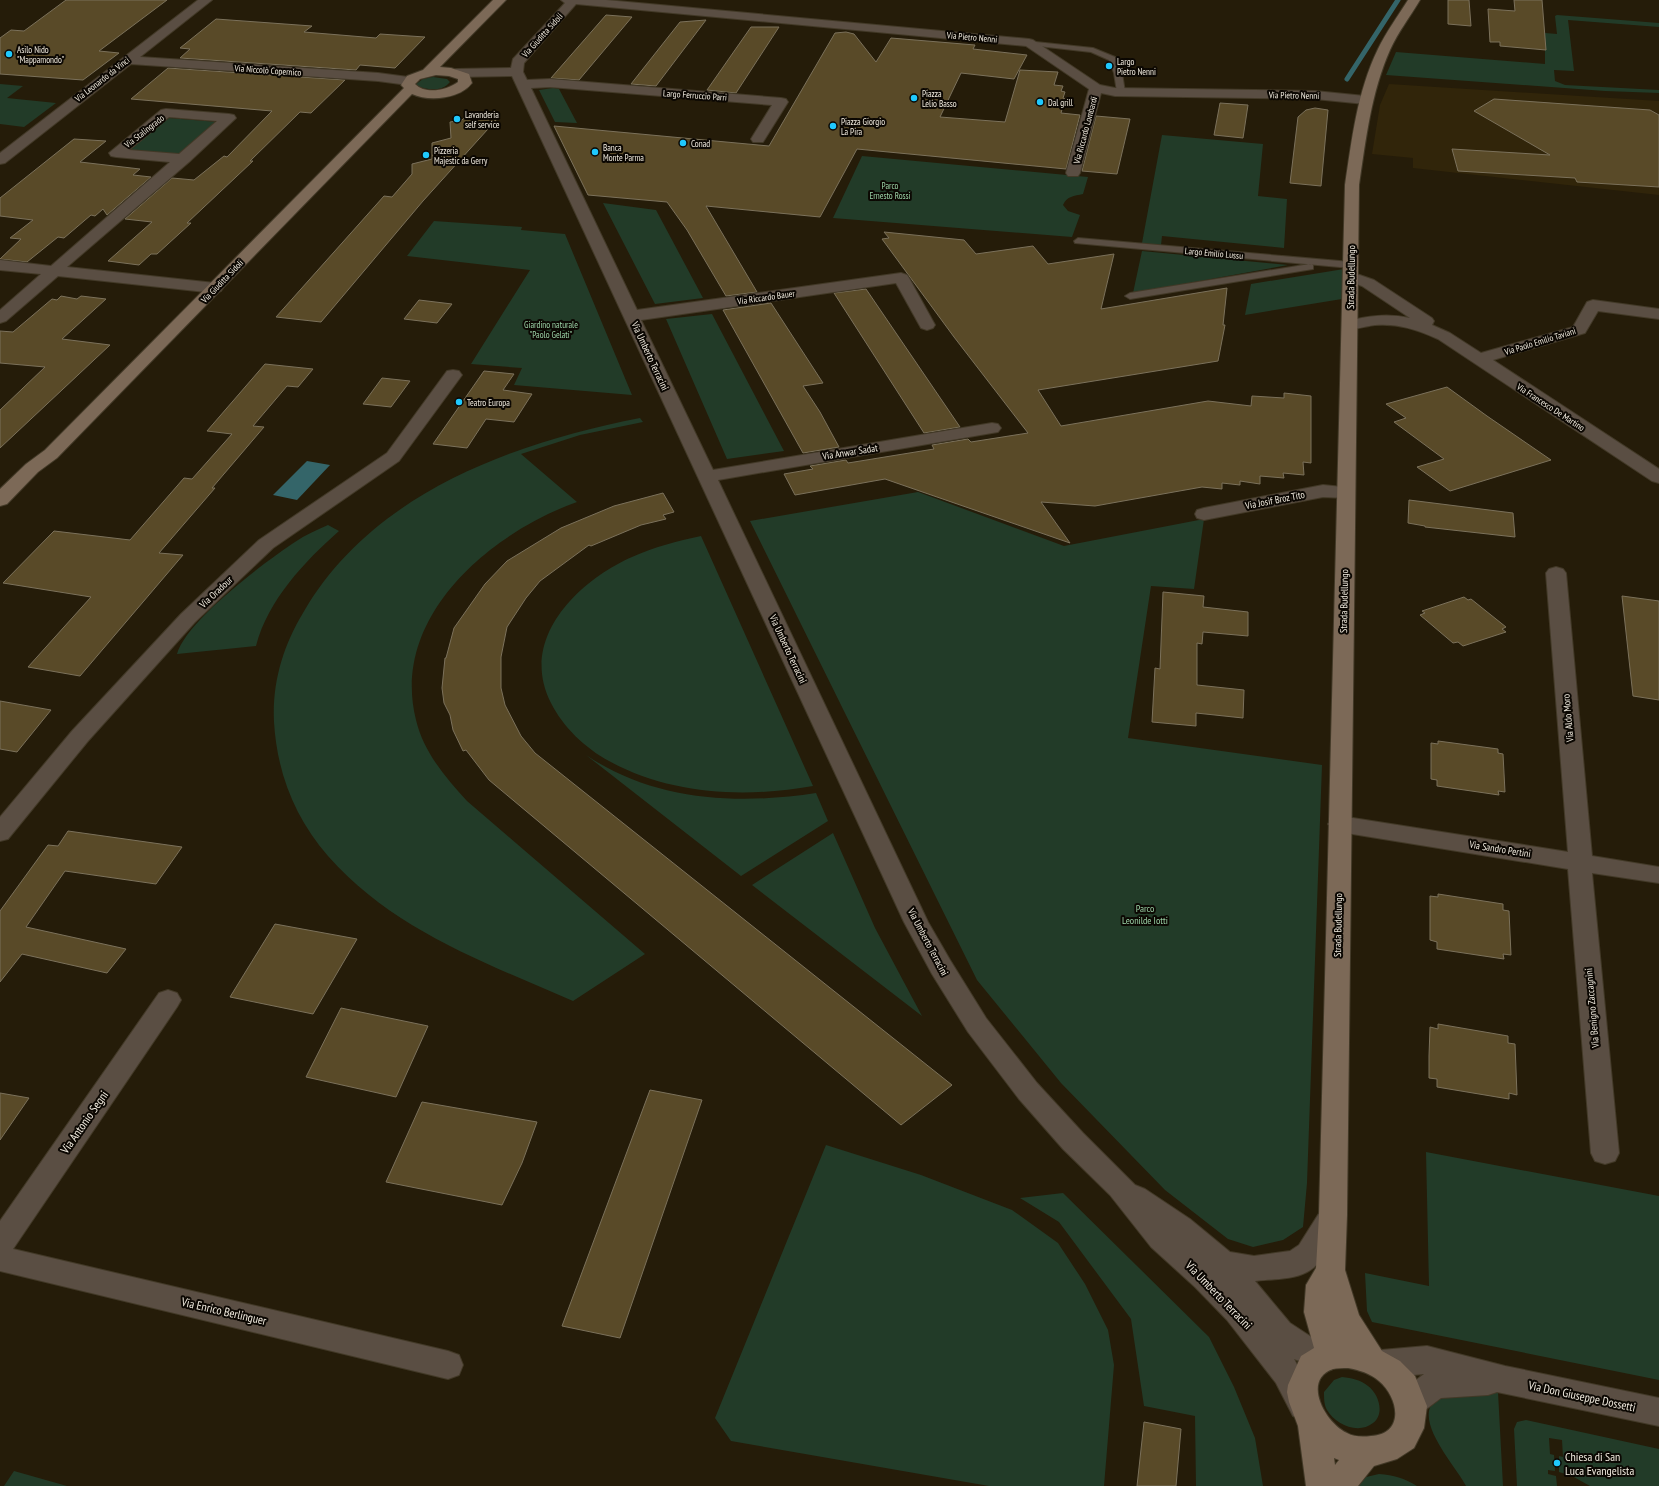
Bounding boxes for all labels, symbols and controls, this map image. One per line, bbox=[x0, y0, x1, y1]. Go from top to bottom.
street label: Via Giuditta Sidoli bbox=[519, 11, 565, 60]
street label: Via Pietro Nenni bbox=[945, 29, 998, 45]
place label: Asilo Nido "Mappamondo" bbox=[17, 44, 64, 65]
marker: Asilo Nido "Mappamondo" bbox=[4, 49, 14, 59]
street label: Via Leonardo da Vinci bbox=[72, 54, 132, 104]
place label: Largo Pietro Nenni bbox=[1117, 56, 1156, 77]
marker: Largo Pietro Nenni bbox=[1104, 61, 1114, 71]
street label: Via Niccolò Copernico bbox=[233, 62, 302, 78]
street label: Largo Ferruccio Parri bbox=[663, 87, 727, 103]
place label: Piazza Lelio Basso bbox=[922, 88, 957, 109]
street label: Via Pietro Nenni bbox=[1268, 89, 1319, 101]
marker: Piazza Lelio Basso bbox=[909, 93, 919, 103]
street label: Via Riccardo Lombardi bbox=[1071, 95, 1099, 166]
marker: Dal grill bbox=[1035, 97, 1045, 107]
place label: Dal grill bbox=[1048, 97, 1074, 108]
place label: Lavanderia self service bbox=[465, 109, 500, 130]
street label: Via Stalingrado bbox=[121, 112, 166, 151]
marker: Lavanderia self service bbox=[452, 114, 462, 124]
place label: Piazza Giorgio La Pira bbox=[841, 116, 885, 137]
marker: Piazza Giorgio La Pira bbox=[828, 121, 838, 131]
marker: Conad bbox=[678, 138, 688, 148]
place label: Conad bbox=[691, 138, 710, 149]
place label: Banca Monte Parma bbox=[603, 142, 644, 163]
place label: Pizzeria Majestic da Gerry bbox=[434, 145, 488, 167]
marker: Banca Monte Parma bbox=[590, 147, 600, 157]
marker: Pizzeria Majestic da Gerry bbox=[421, 150, 431, 160]
park label: Parco Ernesto Rossi bbox=[869, 180, 911, 201]
street label: Largo Emilio Lussu bbox=[1184, 245, 1244, 261]
street label: Strada Budellungo bbox=[1344, 245, 1358, 309]
street label: Via Giuditta Sidoli bbox=[198, 257, 245, 306]
street label: Via Riccardo Bauer bbox=[736, 287, 796, 307]
park label: Giardino naturale "Paolo Gelati" bbox=[524, 319, 578, 340]
street label: Via Umberto Terracini bbox=[628, 319, 672, 392]
street label: Via Paolo Emilio Taviani bbox=[1502, 325, 1577, 357]
street label: Via Francesco De Martino bbox=[1514, 380, 1587, 433]
marker: Teatro Europa bbox=[454, 397, 464, 407]
place label: Teatro Europa bbox=[467, 397, 510, 408]
street label: Via Anwar Sadat bbox=[820, 441, 879, 463]
street label: Via Josif Broz Tito bbox=[1243, 488, 1306, 512]
street label: Strada Budellungo bbox=[1337, 569, 1351, 633]
street label: Via Oradour bbox=[196, 573, 236, 611]
street label: Via Umberto Terracini bbox=[766, 612, 810, 685]
street label: Via Aldo Moro bbox=[1559, 693, 1577, 744]
street label: Via Sandro Pertini bbox=[1467, 838, 1532, 860]
street label: Strada Budellungo bbox=[1331, 893, 1345, 957]
park label: Parco Leonilde Iotti bbox=[1122, 902, 1168, 927]
street label: Via Umberto Terracini bbox=[904, 905, 951, 978]
street label: Via Benigno Zaccagnini bbox=[1582, 968, 1602, 1049]
street label: Via Antonio Segni bbox=[56, 1088, 111, 1157]
street label: Via Umberto Terracini bbox=[1182, 1257, 1255, 1332]
street label: Via Enrico Berlinguer bbox=[179, 1294, 269, 1328]
street label: Via Don Giuseppe Dossetti bbox=[1526, 1377, 1637, 1415]
place label: Chiesa di San Luca Evangelista bbox=[1565, 1449, 1634, 1478]
marker: Chiesa di San Luca Evangelista bbox=[1552, 1458, 1562, 1468]

